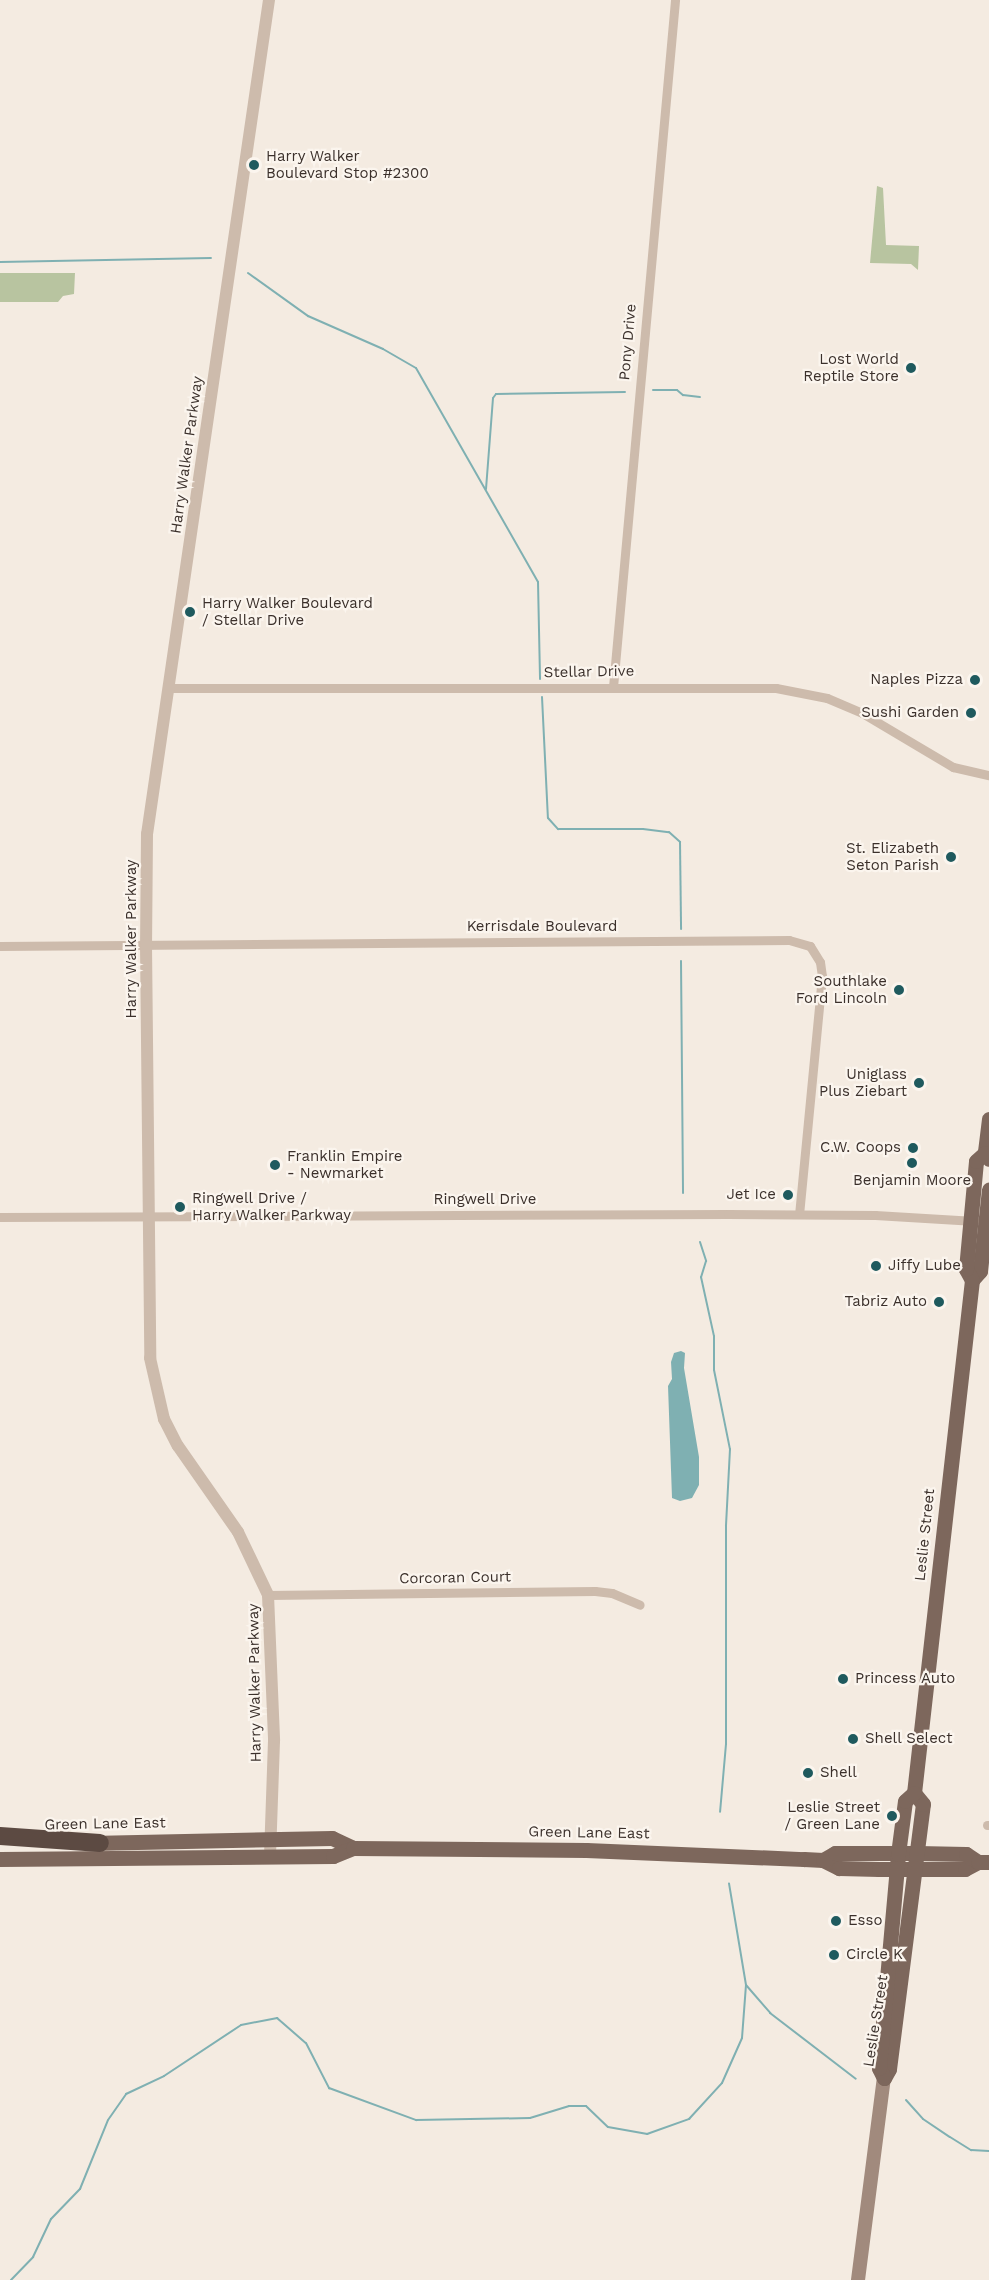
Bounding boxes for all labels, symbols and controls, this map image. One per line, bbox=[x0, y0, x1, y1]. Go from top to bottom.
place label: Harry Walker Boulevard Stop #2300 bbox=[266, 147, 429, 182]
marker: Harry Walker Boulevard Stop #2300 bbox=[247, 158, 261, 172]
street label: Pony Drive bbox=[616, 303, 640, 381]
place label: Lost World Reptile Store bbox=[803, 350, 899, 385]
marker: Lost World Reptile Store bbox=[904, 361, 918, 375]
street label: Harry Walker Parkway bbox=[167, 375, 207, 535]
place label: Harry Walker Boulevard / Stellar Drive bbox=[202, 594, 374, 629]
marker: Harry Walker Boulevard / Stellar Drive bbox=[183, 605, 197, 619]
street label: Stellar Drive bbox=[543, 662, 635, 682]
place label: Naples Pizza bbox=[870, 671, 963, 689]
marker: Naples Pizza bbox=[968, 673, 982, 687]
place label: Sushi Garden bbox=[861, 704, 959, 722]
marker: Sushi Garden bbox=[964, 706, 978, 720]
place label: St. Elizabeth Seton Parish bbox=[846, 839, 939, 874]
marker: St. Elizabeth Seton Parish bbox=[944, 850, 958, 864]
street label: Harry Walker Parkway bbox=[123, 859, 141, 1019]
street label: Kerrisdale Boulevard bbox=[467, 918, 617, 936]
place label: Southlake Ford Lincoln bbox=[796, 972, 887, 1007]
marker: Southlake Ford Lincoln bbox=[892, 983, 906, 997]
place label: Uniglass Plus Ziebart bbox=[819, 1065, 907, 1100]
marker: Uniglass Plus Ziebart bbox=[912, 1076, 926, 1090]
place label: C.W. Coops bbox=[820, 1139, 901, 1157]
marker: C.W. Coops bbox=[906, 1141, 920, 1155]
place label: Franklin Empire - Newmarket bbox=[287, 1147, 402, 1182]
marker: Benjamin Moore bbox=[905, 1156, 919, 1170]
marker: Franklin Empire - Newmarket bbox=[268, 1158, 282, 1172]
place label: Benjamin Moore bbox=[853, 1172, 971, 1190]
place label: Jet Ice bbox=[726, 1186, 776, 1204]
marker: Jet Ice bbox=[781, 1188, 795, 1202]
place label: Ringwell Drive / Harry Walker Parkway bbox=[192, 1189, 352, 1224]
street label: Ringwell Drive bbox=[433, 1191, 537, 1209]
marker: Ringwell Drive / Harry Walker Parkway bbox=[173, 1200, 187, 1214]
place label: Jiffy Lube bbox=[888, 1257, 961, 1275]
marker: Jiffy Lube bbox=[869, 1259, 883, 1273]
place label: Tabriz Auto bbox=[844, 1293, 927, 1311]
marker: Tabriz Auto bbox=[932, 1295, 946, 1309]
street label: Leslie Street bbox=[911, 1488, 939, 1582]
street label: Corcoran Court bbox=[399, 1568, 511, 1588]
street label: Harry Walker Parkway bbox=[245, 1603, 265, 1763]
place label: Princess Auto bbox=[855, 1670, 956, 1688]
marker: Princess Auto bbox=[836, 1672, 850, 1686]
place label: Shell Select bbox=[865, 1730, 953, 1748]
marker: Shell Select bbox=[846, 1732, 860, 1746]
place label: Shell bbox=[820, 1764, 857, 1782]
marker: Shell bbox=[801, 1766, 815, 1780]
place label: Leslie Street / Green Lane bbox=[784, 1798, 880, 1833]
marker: Leslie Street / Green Lane bbox=[885, 1809, 899, 1823]
street label: Green Lane East bbox=[44, 1814, 166, 1834]
street label: Green Lane East bbox=[528, 1823, 650, 1843]
place label: Esso bbox=[848, 1912, 882, 1930]
marker: Esso bbox=[829, 1914, 843, 1928]
place label: Circle K bbox=[846, 1946, 903, 1964]
marker: Circle K bbox=[827, 1948, 841, 1962]
street label: Leslie Street bbox=[860, 1974, 892, 2068]

